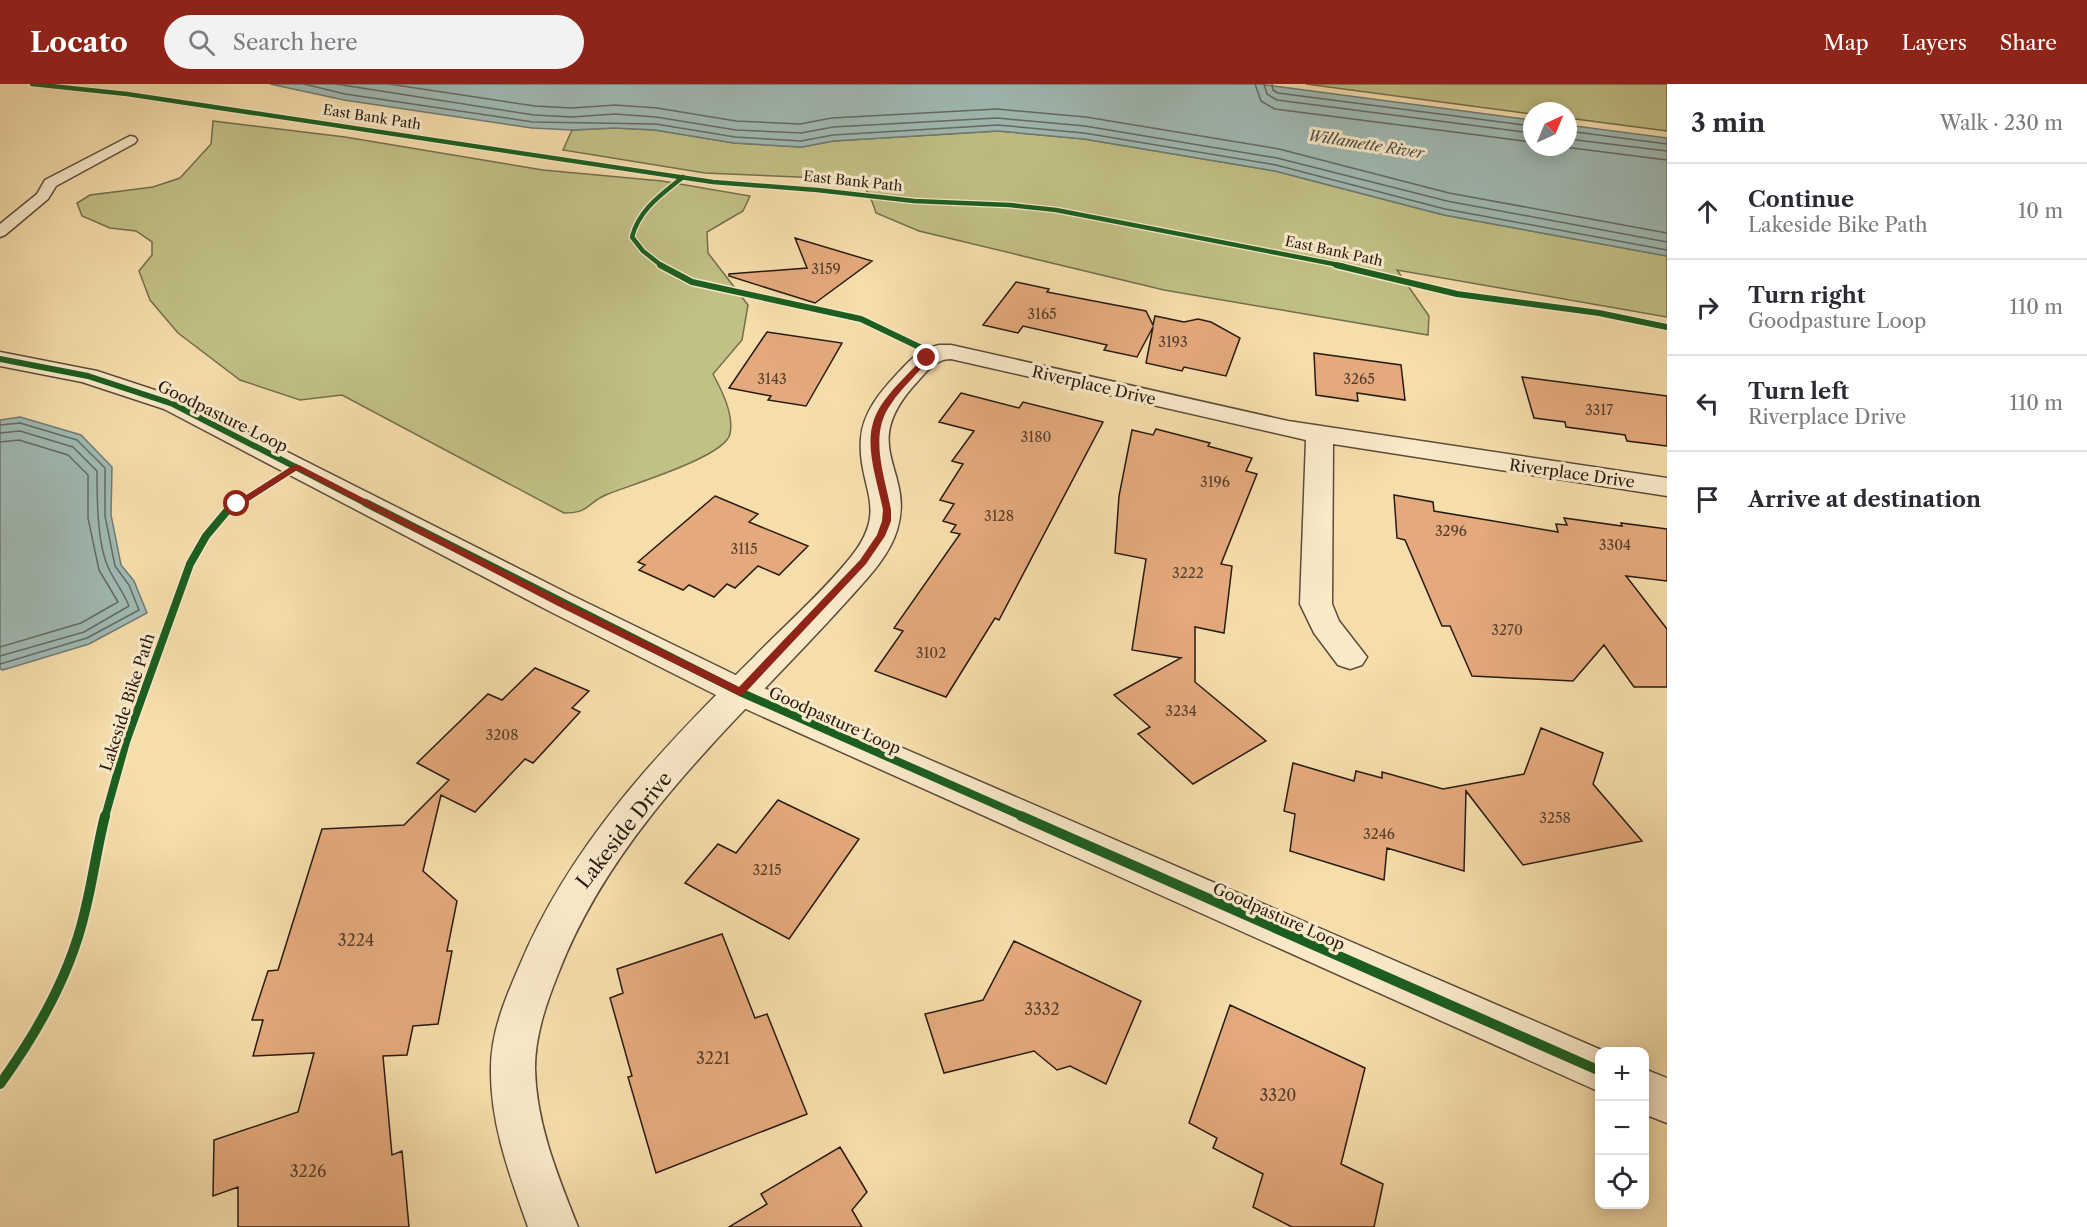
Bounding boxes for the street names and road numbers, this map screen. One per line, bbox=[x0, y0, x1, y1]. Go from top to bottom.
street label: East Bank Path bbox=[322, 100, 423, 134]
street label: East Bank Path bbox=[803, 167, 904, 195]
street label: East Bank Path bbox=[1284, 232, 1385, 270]
street label: Riverplace Drive bbox=[1030, 361, 1158, 409]
street label: Goodpasture Loop bbox=[155, 376, 292, 456]
street label: Riverplace Drive bbox=[1508, 454, 1636, 492]
street label: Lakeside Bike Path bbox=[95, 631, 159, 773]
street label: Goodpasture Loop bbox=[766, 682, 904, 758]
street label: Lakeside Drive bbox=[571, 767, 677, 893]
street label: Goodpasture Loop bbox=[1210, 878, 1348, 954]

